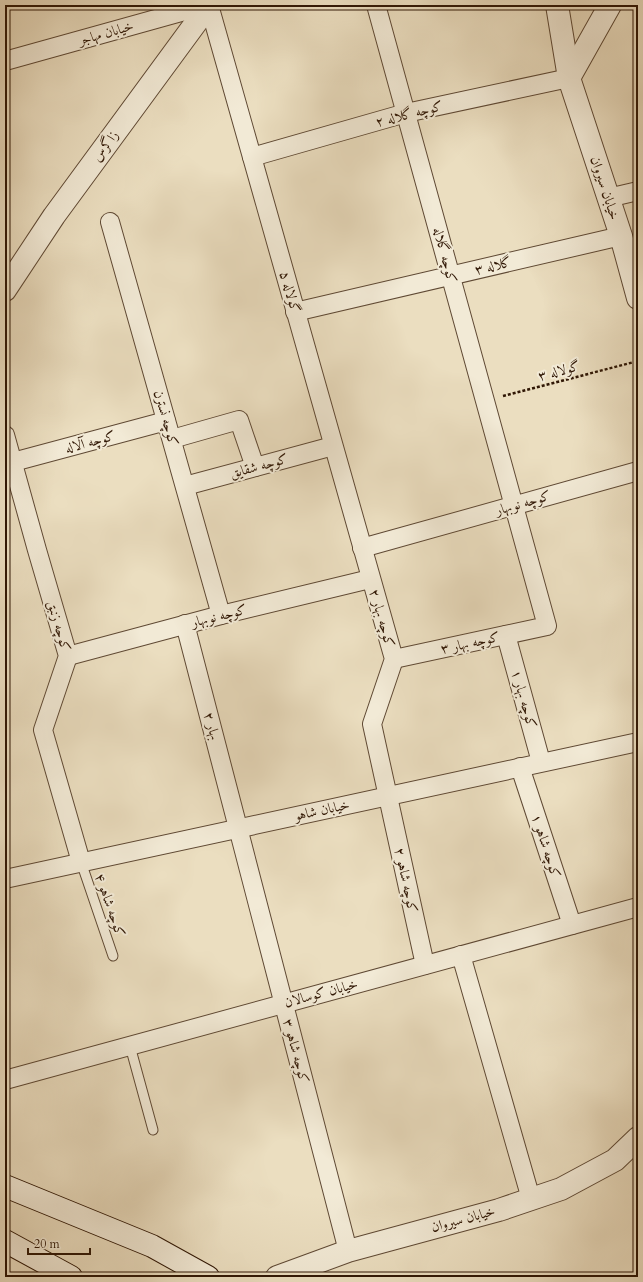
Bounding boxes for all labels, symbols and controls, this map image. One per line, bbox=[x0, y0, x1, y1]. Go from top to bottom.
street label: خیابان مهاجر bbox=[74, 16, 136, 50]
street label: کوچه گلاله ۲ bbox=[373, 96, 445, 132]
street label: زاگرس bbox=[87, 127, 123, 165]
street label: خیابان سیروان bbox=[586, 154, 624, 222]
street label: کوچه گلاله bbox=[428, 225, 462, 285]
street label: گلاله ۳ bbox=[473, 253, 513, 279]
street label: گولاله ۵ bbox=[275, 269, 305, 315]
street label: گولاله ۳ bbox=[536, 356, 582, 386]
street label: کوچه نسترن bbox=[149, 388, 183, 448]
street label: کوچه آلاله bbox=[63, 426, 117, 458]
street label: کوچه شقایق bbox=[228, 449, 290, 483]
street label: کوچه نوبهار bbox=[491, 486, 553, 520]
street label: کوچه بهار ۲ bbox=[365, 587, 399, 649]
street label: کوچه زنبق bbox=[43, 598, 75, 654]
street label: کوچه نوبهار bbox=[187, 600, 249, 633]
street label: کوچه بهار ۳ bbox=[439, 627, 501, 659]
street label: کوچه بهار ۱ bbox=[507, 668, 541, 730]
street label: بهار ۲ bbox=[199, 710, 225, 742]
street label: خیابان شاهو bbox=[291, 795, 351, 826]
street label: کوچه شاهو ۱ bbox=[527, 812, 565, 880]
street label: کوچه شاهو ۲ bbox=[390, 846, 422, 914]
street label: کوچه شاهو ۴ bbox=[90, 871, 130, 939]
street label: خیابان کوسالان bbox=[282, 974, 360, 1012]
street label: کوچه شاهو ۳ bbox=[278, 1017, 314, 1085]
street label: خیابان سیروان bbox=[429, 1201, 497, 1237]
scale bar bbox=[28, 1230, 90, 1256]
text: 20 m bbox=[34, 1236, 61, 1252]

